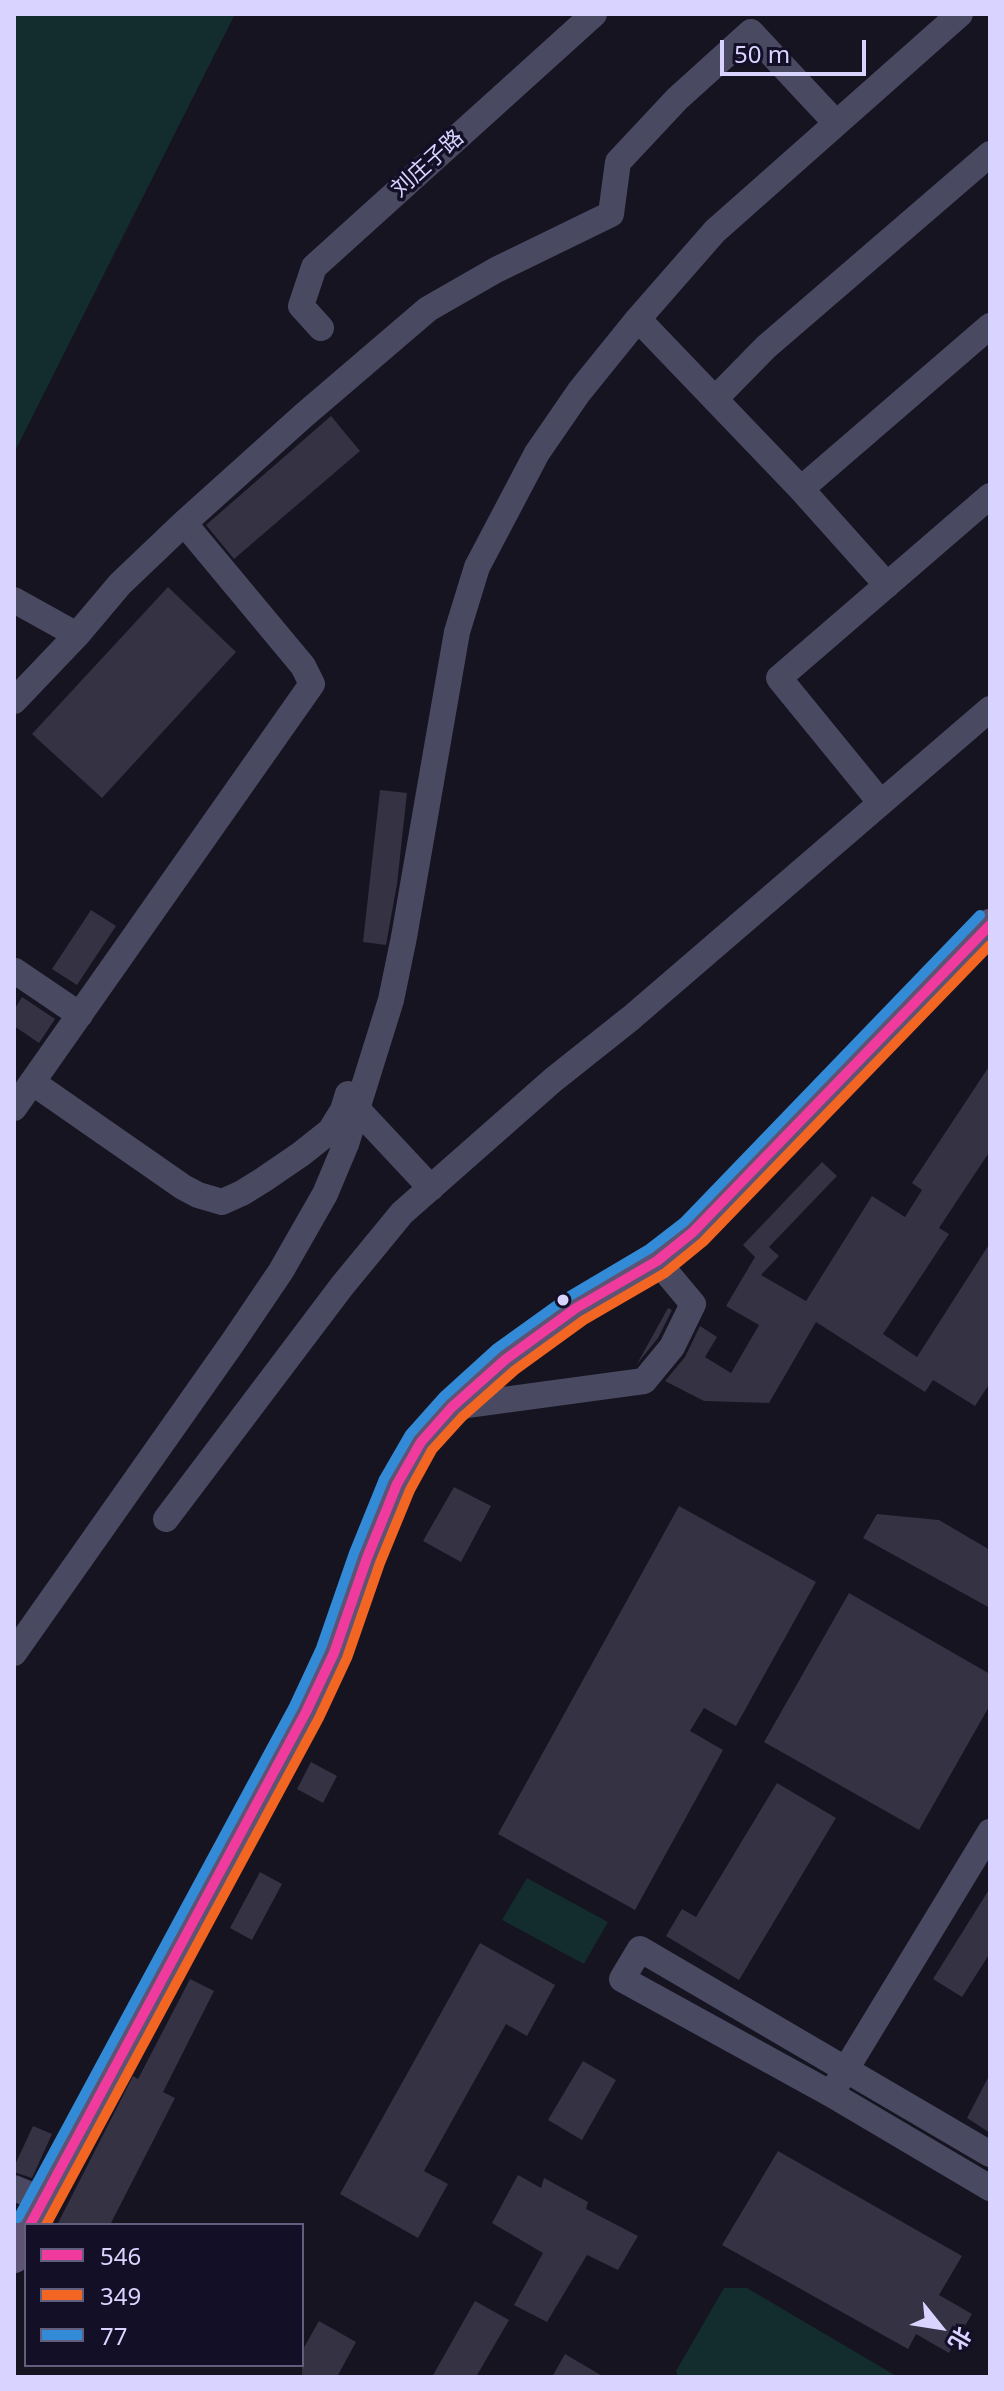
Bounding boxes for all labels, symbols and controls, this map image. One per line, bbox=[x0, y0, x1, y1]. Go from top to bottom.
scale bar bbox=[724, 24, 870, 74]
text: 50 m bbox=[734, 37, 790, 70]
street label: 刘庄子路 bbox=[386, 125, 470, 203]
unlabelled marker bbox=[555, 1292, 571, 1308]
legend bbox=[24, 2223, 304, 2367]
text: 546 bbox=[100, 2239, 141, 2272]
text: 349 bbox=[100, 2279, 141, 2312]
north arrow bbox=[900, 2287, 980, 2367]
text: 77 bbox=[100, 2319, 127, 2352]
text: 北 bbox=[942, 2322, 979, 2356]

